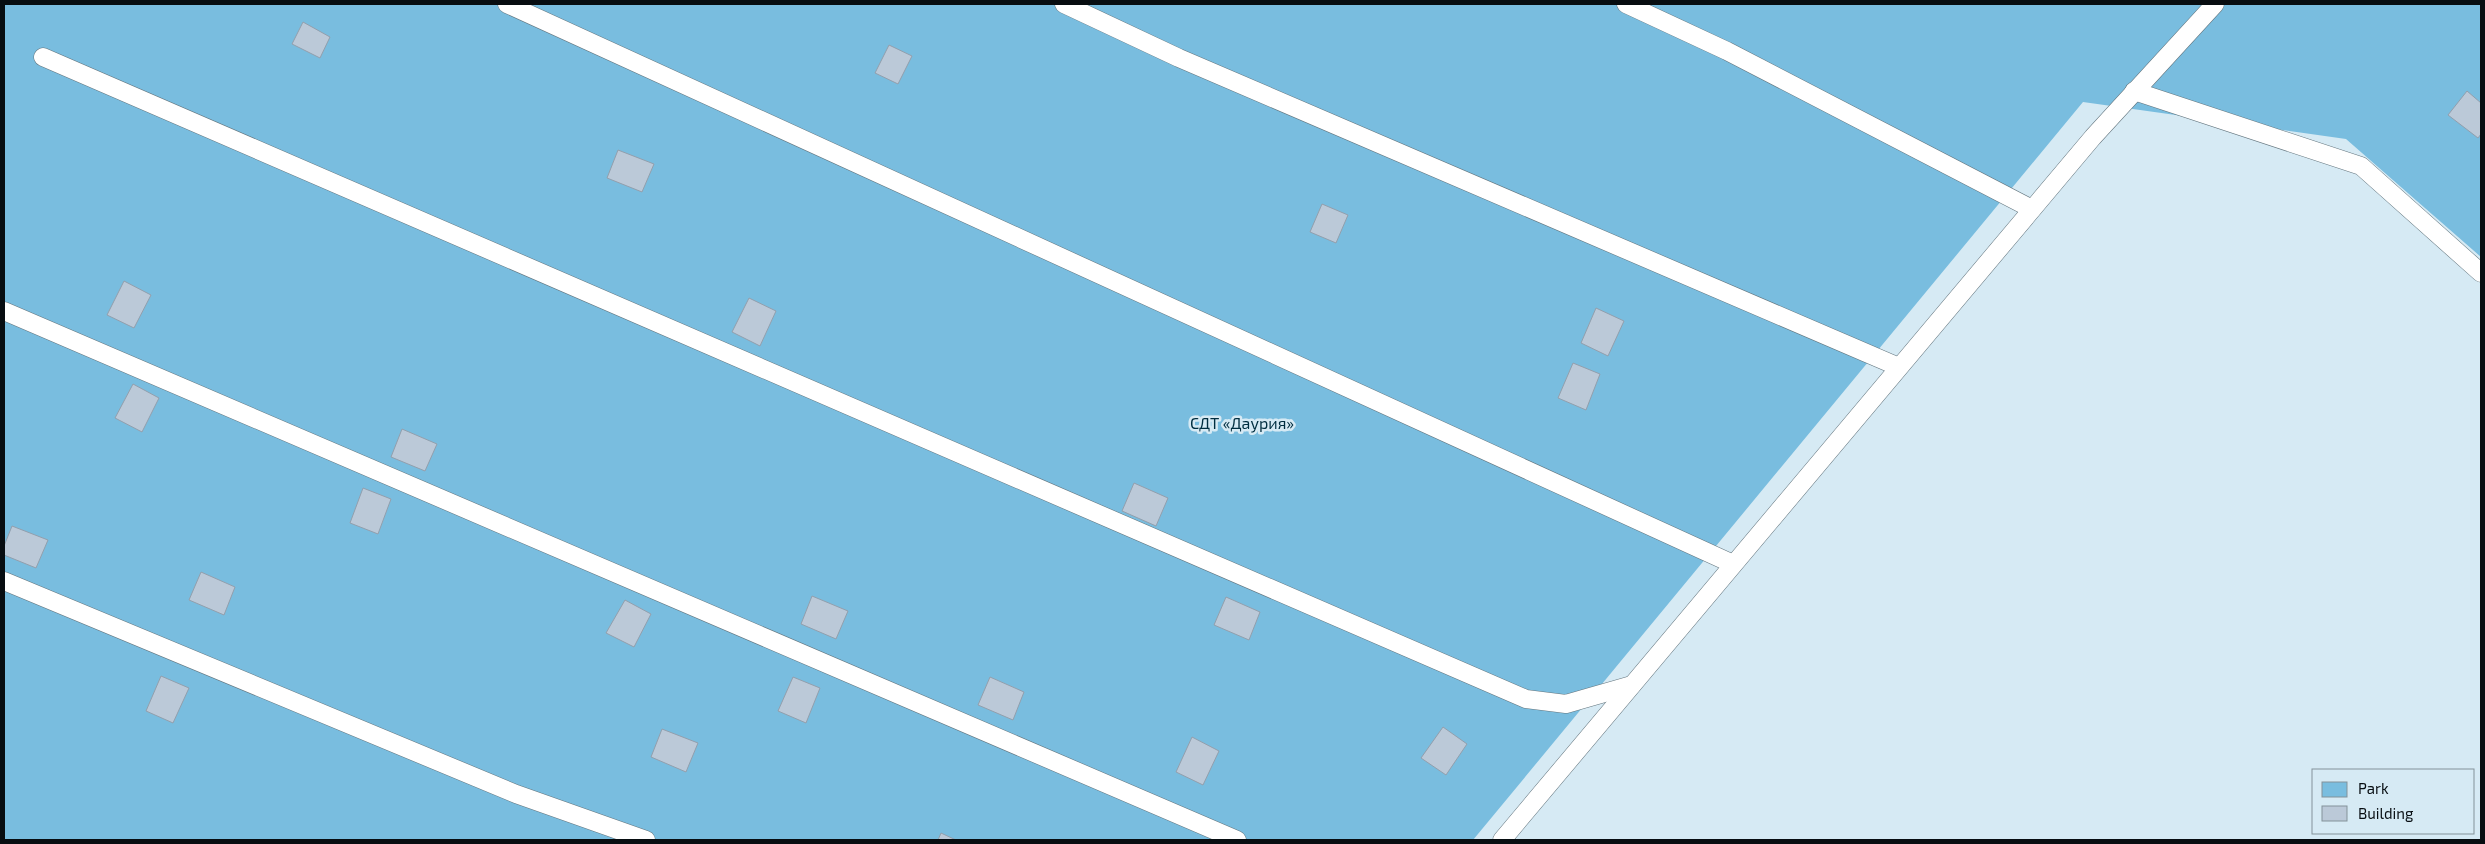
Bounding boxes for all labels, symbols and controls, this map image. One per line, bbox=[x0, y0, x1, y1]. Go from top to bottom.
park label: СДТ «Даурия» bbox=[1190, 413, 1294, 433]
legend bbox=[2312, 769, 2475, 834]
text: Park bbox=[2358, 779, 2389, 797]
text: Building bbox=[2358, 804, 2414, 822]

